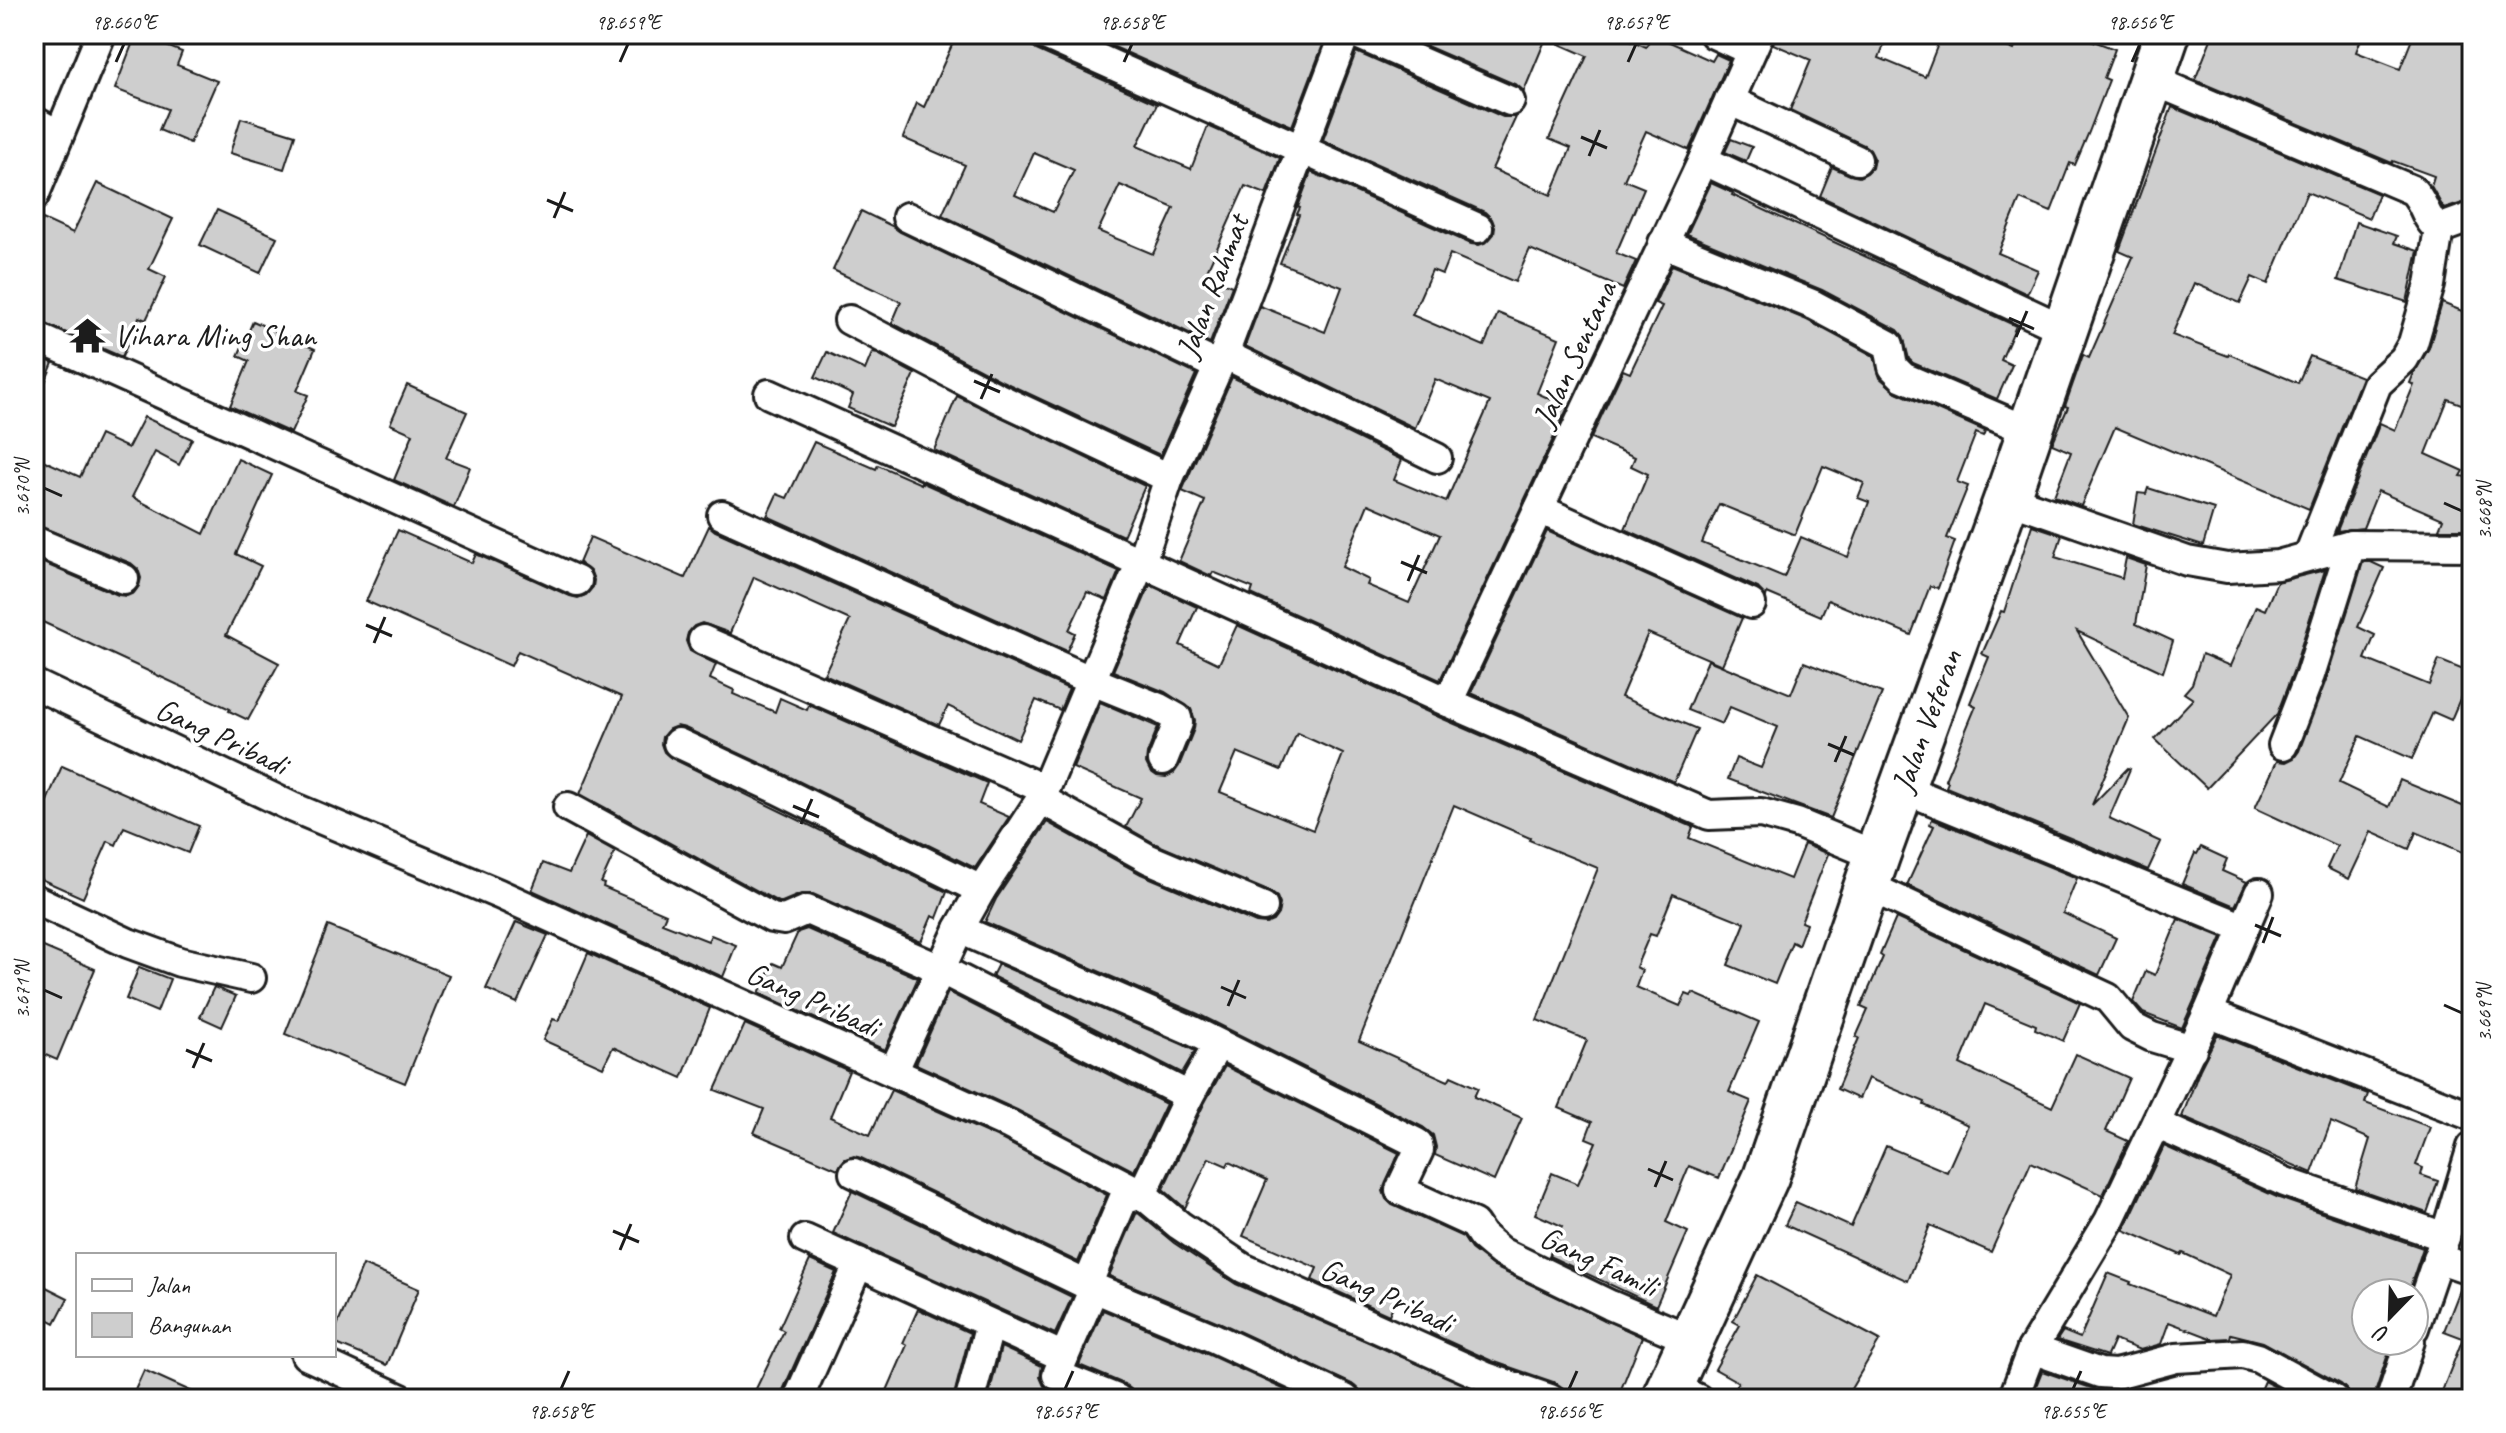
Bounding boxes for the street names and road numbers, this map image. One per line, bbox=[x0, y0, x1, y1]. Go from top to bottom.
street label: Jalan Rahmat bbox=[1166, 206, 1260, 365]
street label: Jalan Sentana bbox=[1522, 273, 1627, 435]
street label: Jalan Veteran bbox=[1881, 643, 1972, 800]
street label: Gang Pribadi bbox=[149, 688, 298, 787]
street label: Gang Pribadi bbox=[740, 952, 889, 1048]
street label: Gang Famili bbox=[1533, 1216, 1668, 1308]
street label: Gang Pribadi bbox=[1314, 1248, 1463, 1344]

